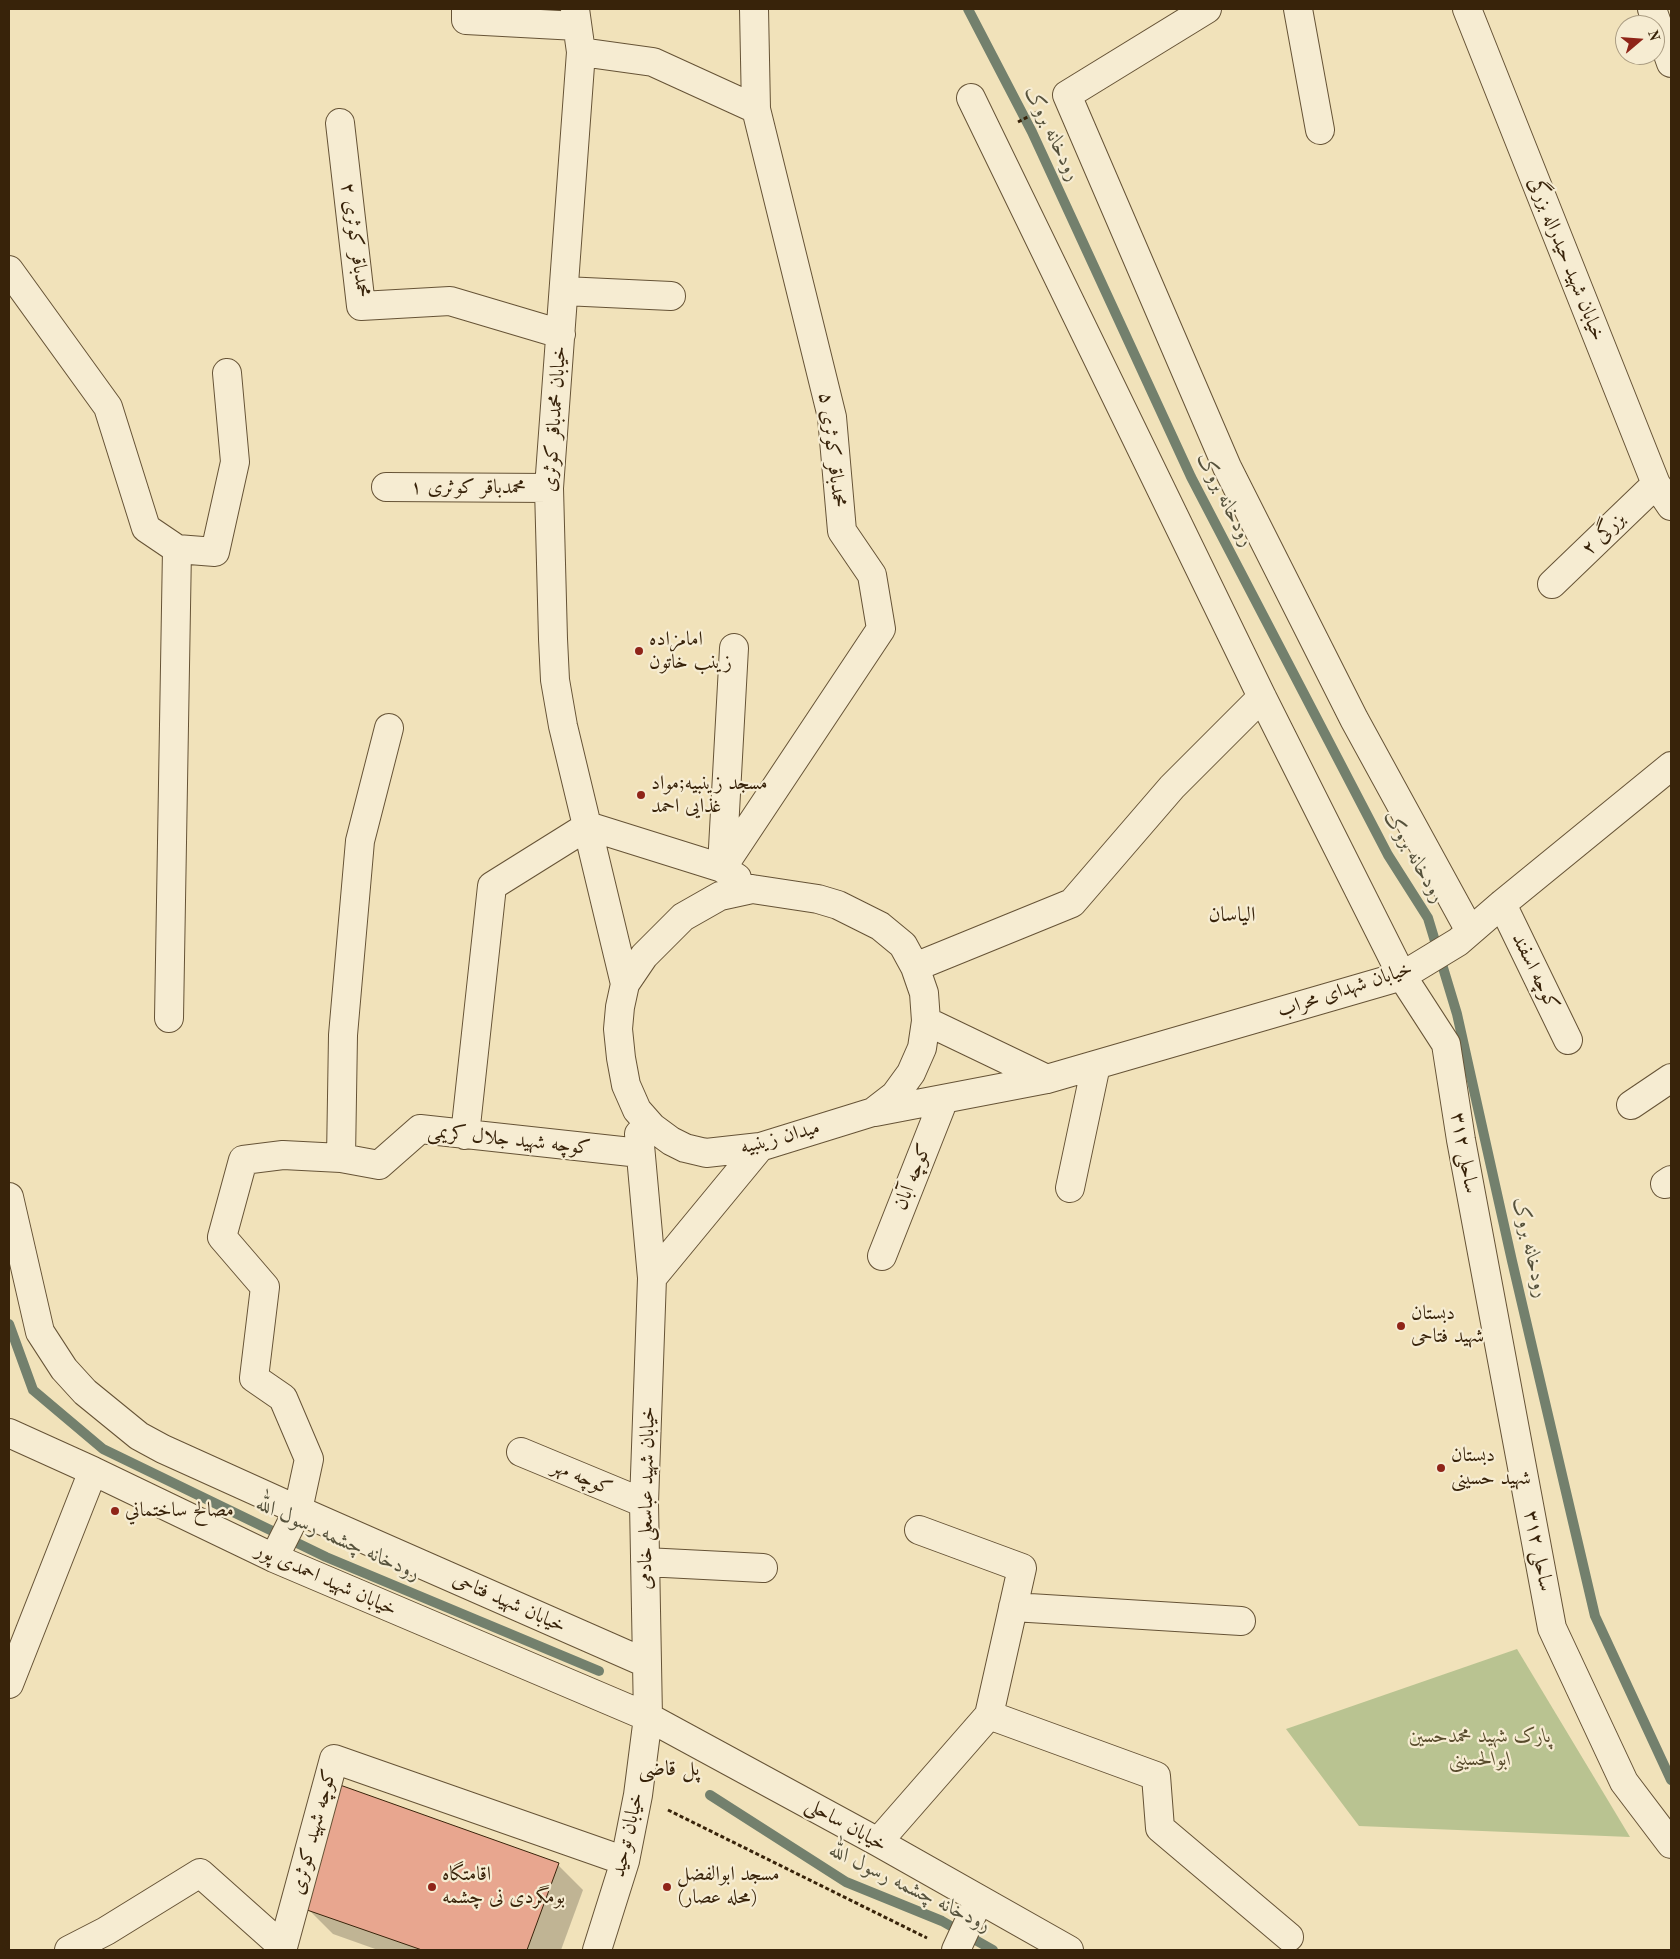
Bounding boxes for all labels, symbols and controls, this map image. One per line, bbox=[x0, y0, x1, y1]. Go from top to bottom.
north arrow bbox=[1615, 15, 1665, 65]
text: N bbox=[1645, 28, 1662, 43]
water label: رودخانه بروک bbox=[1018, 83, 1086, 185]
street label: خیابان شهید حیدراله بزرگی bbox=[1522, 174, 1610, 344]
street label: محمدباقر کوثری ۲ bbox=[335, 181, 375, 299]
street label: خیابان محمدباقر کوثری bbox=[538, 345, 572, 493]
street label: محمدباقر کوثری ۵ bbox=[813, 391, 851, 509]
water label: رودخانه بروک bbox=[1191, 449, 1259, 551]
street label: محمدباقر کوثری ۱ bbox=[410, 476, 526, 500]
street label: بزرگی ۲ bbox=[1577, 507, 1631, 561]
place label: امامزاده زینب خاتون bbox=[649, 628, 732, 675]
marker: امامزاده زینب خاتون bbox=[633, 645, 645, 657]
place label: مسجد زینبیه;مواد غذایی احمد bbox=[651, 772, 768, 819]
marker: مسجد زینبیه;مواد غذایی احمد bbox=[635, 789, 647, 801]
water label: رودخانه بروک bbox=[1378, 806, 1450, 908]
district label: الیاسان bbox=[1209, 902, 1255, 928]
street label: کوچه اسفند bbox=[1506, 929, 1564, 1015]
street label: خیابان شهدای محراب bbox=[1274, 957, 1416, 1023]
street label: ساحلی ۳۱۲ bbox=[1445, 1111, 1483, 1195]
street label: میدان زینبیه bbox=[737, 1116, 823, 1160]
street label: کوچه شهید جلال کریمی bbox=[426, 1119, 592, 1161]
street label: کوچه آبان bbox=[889, 1140, 937, 1214]
water label: رودخانه بروک bbox=[1506, 1195, 1554, 1301]
place label: دبستان شهید فتاحی bbox=[1411, 1302, 1484, 1349]
marker: دبستان شهید فتاحی bbox=[1395, 1320, 1407, 1332]
street label: خیابان شهید عباسعلی خادمی bbox=[633, 1406, 661, 1590]
place label: دبستان شهید حسینی bbox=[1451, 1444, 1531, 1491]
street label: کوچه مهر bbox=[548, 1455, 616, 1501]
marker: دبستان شهید حسینی bbox=[1435, 1462, 1447, 1474]
water label: رودخانه چشمه رسول الله bbox=[252, 1491, 424, 1587]
place label: مصالح ساختماني bbox=[125, 1499, 234, 1523]
marker: مصالح ساختماني bbox=[109, 1505, 121, 1517]
street label: ساحلی ۳۱۲ bbox=[1518, 1508, 1558, 1594]
street label: خیابان شهید احمدی پور bbox=[252, 1538, 400, 1622]
street label: خیابان شهید فتاحی bbox=[449, 1567, 569, 1639]
park label: پارک شهید محمدحسین ابوالحسینی bbox=[1409, 1725, 1551, 1772]
district label: پل قاضی bbox=[639, 1756, 699, 1782]
street label: کوچه شهید کوثری bbox=[286, 1767, 342, 1897]
street label: خیابان توحید bbox=[607, 1790, 649, 1880]
street label: خیابان ساحلی bbox=[801, 1793, 891, 1857]
water label: رودخانه چشمه رسول الله bbox=[825, 1838, 995, 1938]
place label: اقامتگاه بومگردی نی چشمه bbox=[442, 1863, 565, 1910]
place label: مسجد ابوالفضل (محله عصار) bbox=[677, 1863, 780, 1910]
marker: اقامتگاه بومگردی نی چشمه bbox=[426, 1881, 438, 1893]
marker: مسجد ابوالفضل (محله عصار) bbox=[661, 1881, 673, 1893]

